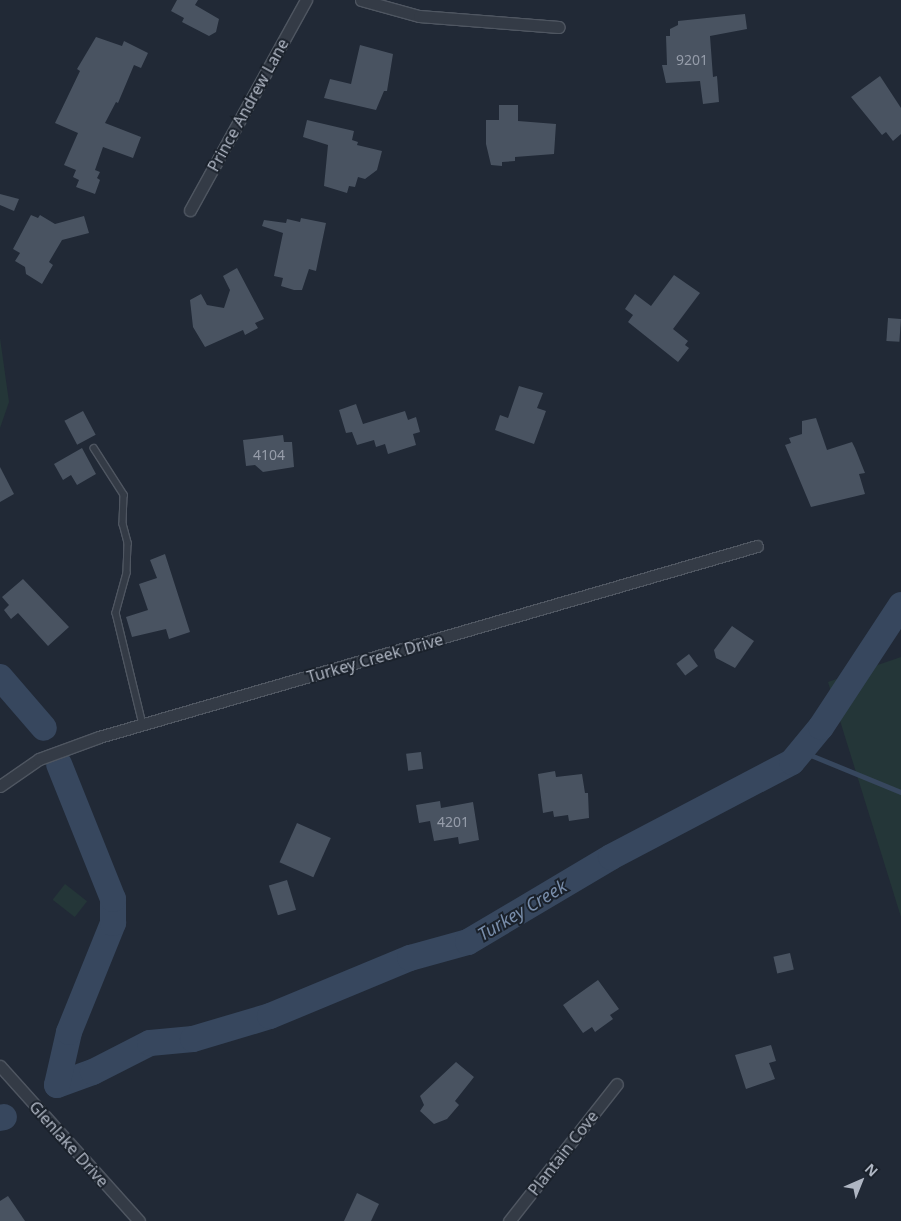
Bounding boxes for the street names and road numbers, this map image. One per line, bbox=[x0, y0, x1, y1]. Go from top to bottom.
street label: Prince Andrew Lane bbox=[203, 35, 293, 175]
street label: Turkey Creek Drive bbox=[305, 629, 445, 687]
street label: Glenlake Drive bbox=[25, 1097, 113, 1191]
street label: Plantain Cove bbox=[524, 1107, 602, 1199]

